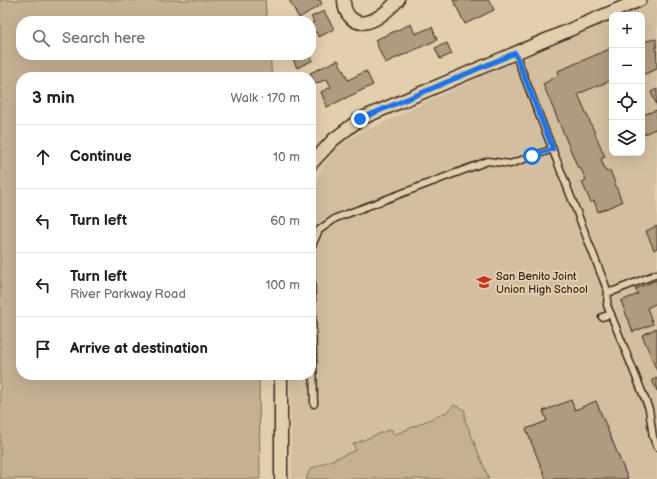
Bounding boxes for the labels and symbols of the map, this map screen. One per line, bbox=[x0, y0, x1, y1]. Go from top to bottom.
route end bbox=[351, 110, 369, 128]
route start bbox=[523, 147, 541, 165]
place label: San Benito Joint Union High School bbox=[496, 270, 588, 296]
school or university icon: San Benito Joint Union High School bbox=[475, 273, 493, 291]

